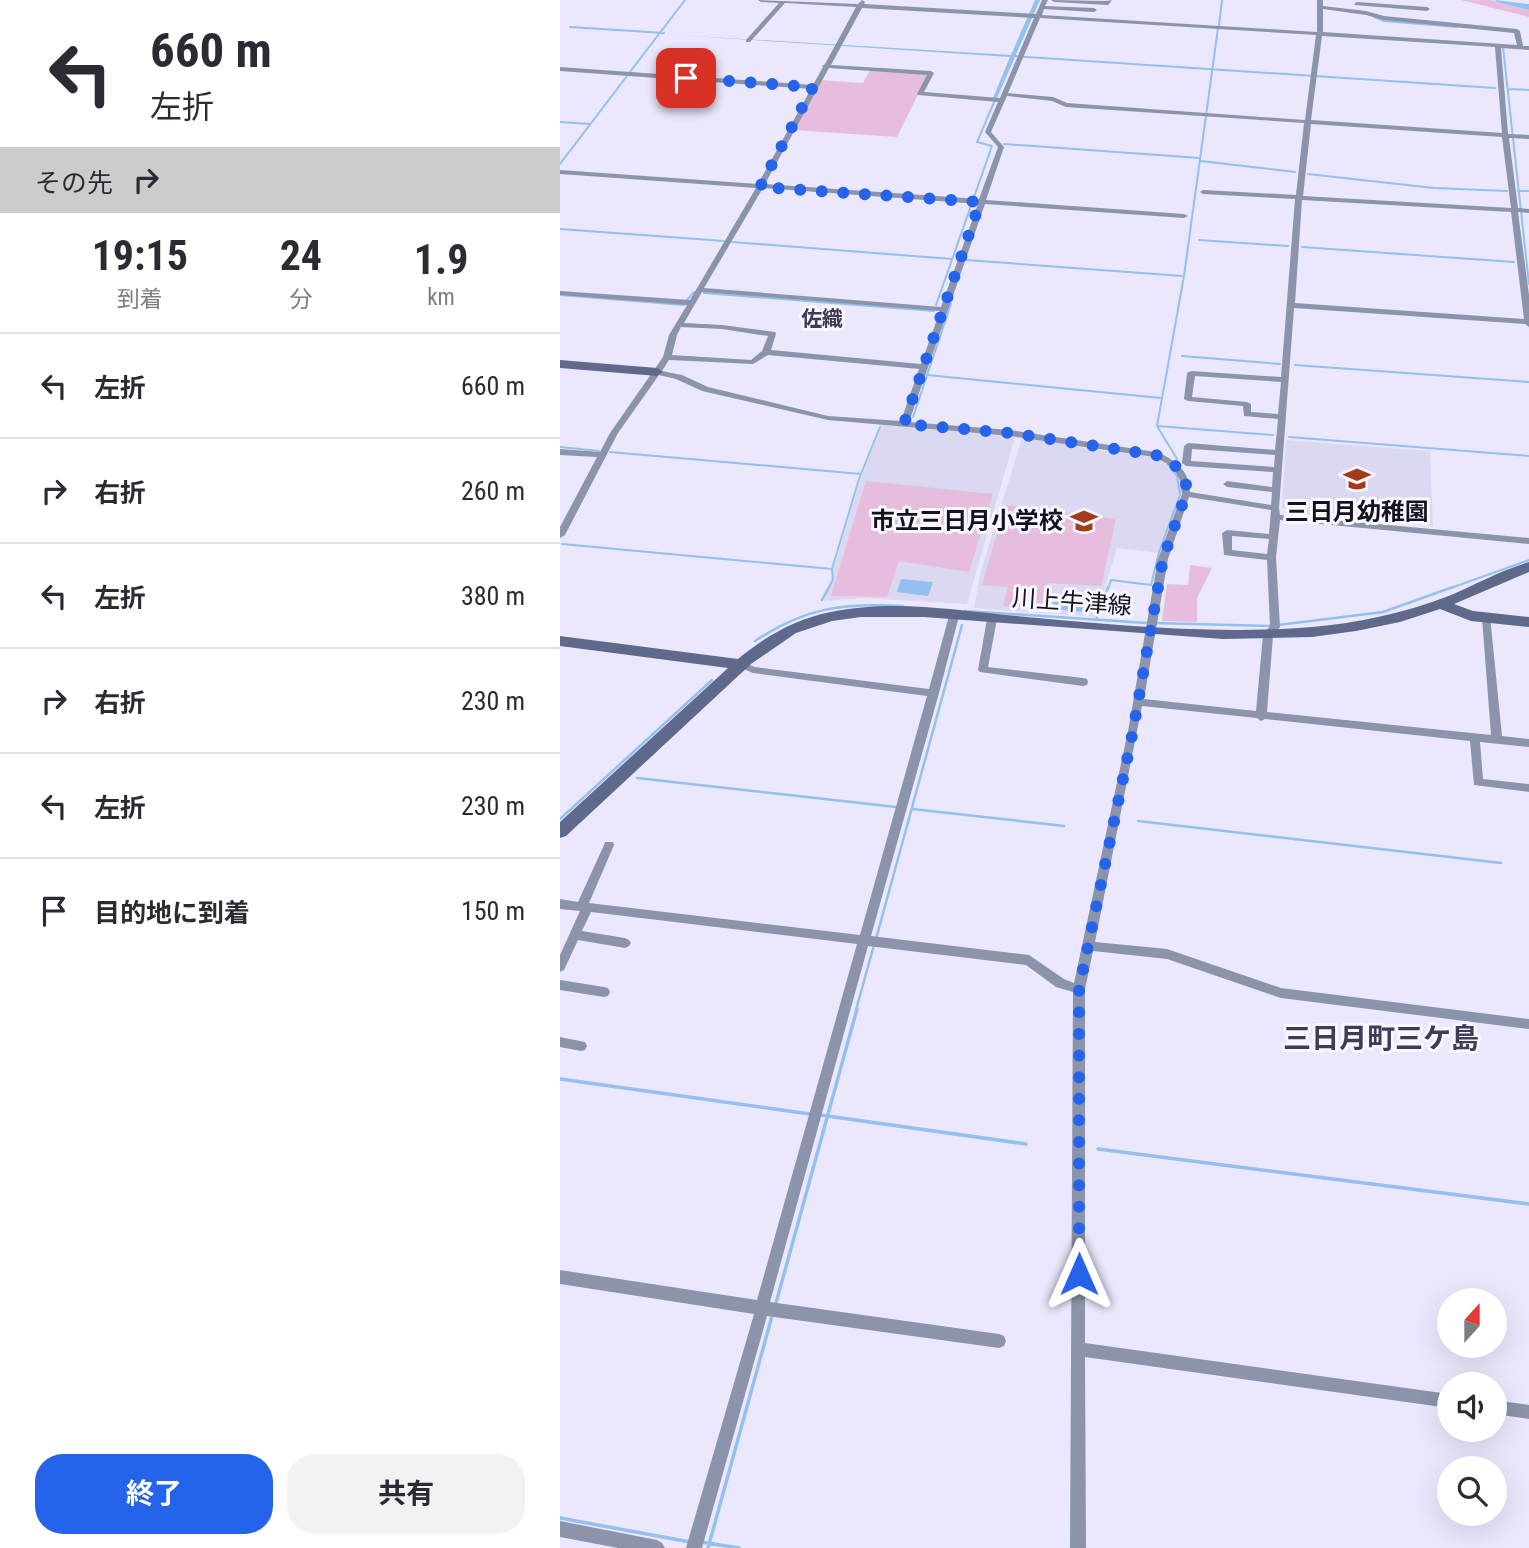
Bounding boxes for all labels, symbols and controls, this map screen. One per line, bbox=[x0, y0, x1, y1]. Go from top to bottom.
text: 660 m bbox=[150, 22, 272, 79]
icon: left bbox=[35, 28, 126, 119]
pin bbox=[656, 48, 716, 108]
icon: arrive bbox=[667, 59, 705, 97]
text: 左折 bbox=[150, 88, 214, 126]
icon: right bbox=[127, 161, 165, 199]
text: その先 bbox=[35, 168, 113, 198]
text: 19:15 bbox=[92, 231, 188, 280]
text: 24 bbox=[280, 231, 322, 280]
text: 1.9 bbox=[414, 235, 468, 284]
text: km bbox=[427, 284, 455, 311]
text: 到着 bbox=[117, 286, 163, 313]
text: 分 bbox=[289, 286, 312, 313]
district label: 佐織 bbox=[801, 307, 843, 331]
icon: left bbox=[35, 367, 73, 405]
text: 660 m bbox=[461, 371, 525, 401]
text: 左折 bbox=[94, 373, 146, 403]
school or university icon: 三日月幼稚園 bbox=[1342, 464, 1372, 494]
icon: right bbox=[35, 472, 73, 510]
text: 260 m bbox=[461, 476, 525, 506]
text: 右折 bbox=[94, 478, 146, 508]
place label: 三日月幼稚園 bbox=[1285, 498, 1429, 526]
school or university icon: 市立三日月小学校 bbox=[1069, 506, 1099, 536]
place label: 市立三日月小学校 bbox=[871, 507, 1063, 535]
icon: left bbox=[35, 577, 73, 615]
text: 380 m bbox=[461, 581, 525, 611]
text: 左折 bbox=[94, 583, 146, 613]
street label: 川上牛津線 bbox=[1011, 584, 1133, 620]
icon: right bbox=[35, 682, 73, 720]
text: 230 m bbox=[461, 686, 525, 716]
text: 右折 bbox=[94, 688, 146, 718]
icon: left bbox=[35, 787, 73, 825]
text: 230 m bbox=[461, 791, 525, 821]
text: 左折 bbox=[94, 793, 146, 823]
icon: arrive bbox=[35, 892, 73, 930]
text: 150 m bbox=[461, 896, 525, 926]
text: 目的地に到着 bbox=[94, 898, 250, 928]
district label: 三日月町三ケ島 bbox=[1283, 1022, 1479, 1055]
position arrow bbox=[1042, 1237, 1116, 1311]
north arrow bbox=[1437, 1288, 1507, 1358]
map controls bbox=[1437, 1288, 1507, 1526]
button: sound bbox=[1437, 1372, 1507, 1442]
button: 終了 bbox=[35, 1454, 273, 1534]
button: 共有 bbox=[287, 1454, 525, 1534]
button: search bbox=[1437, 1456, 1507, 1526]

